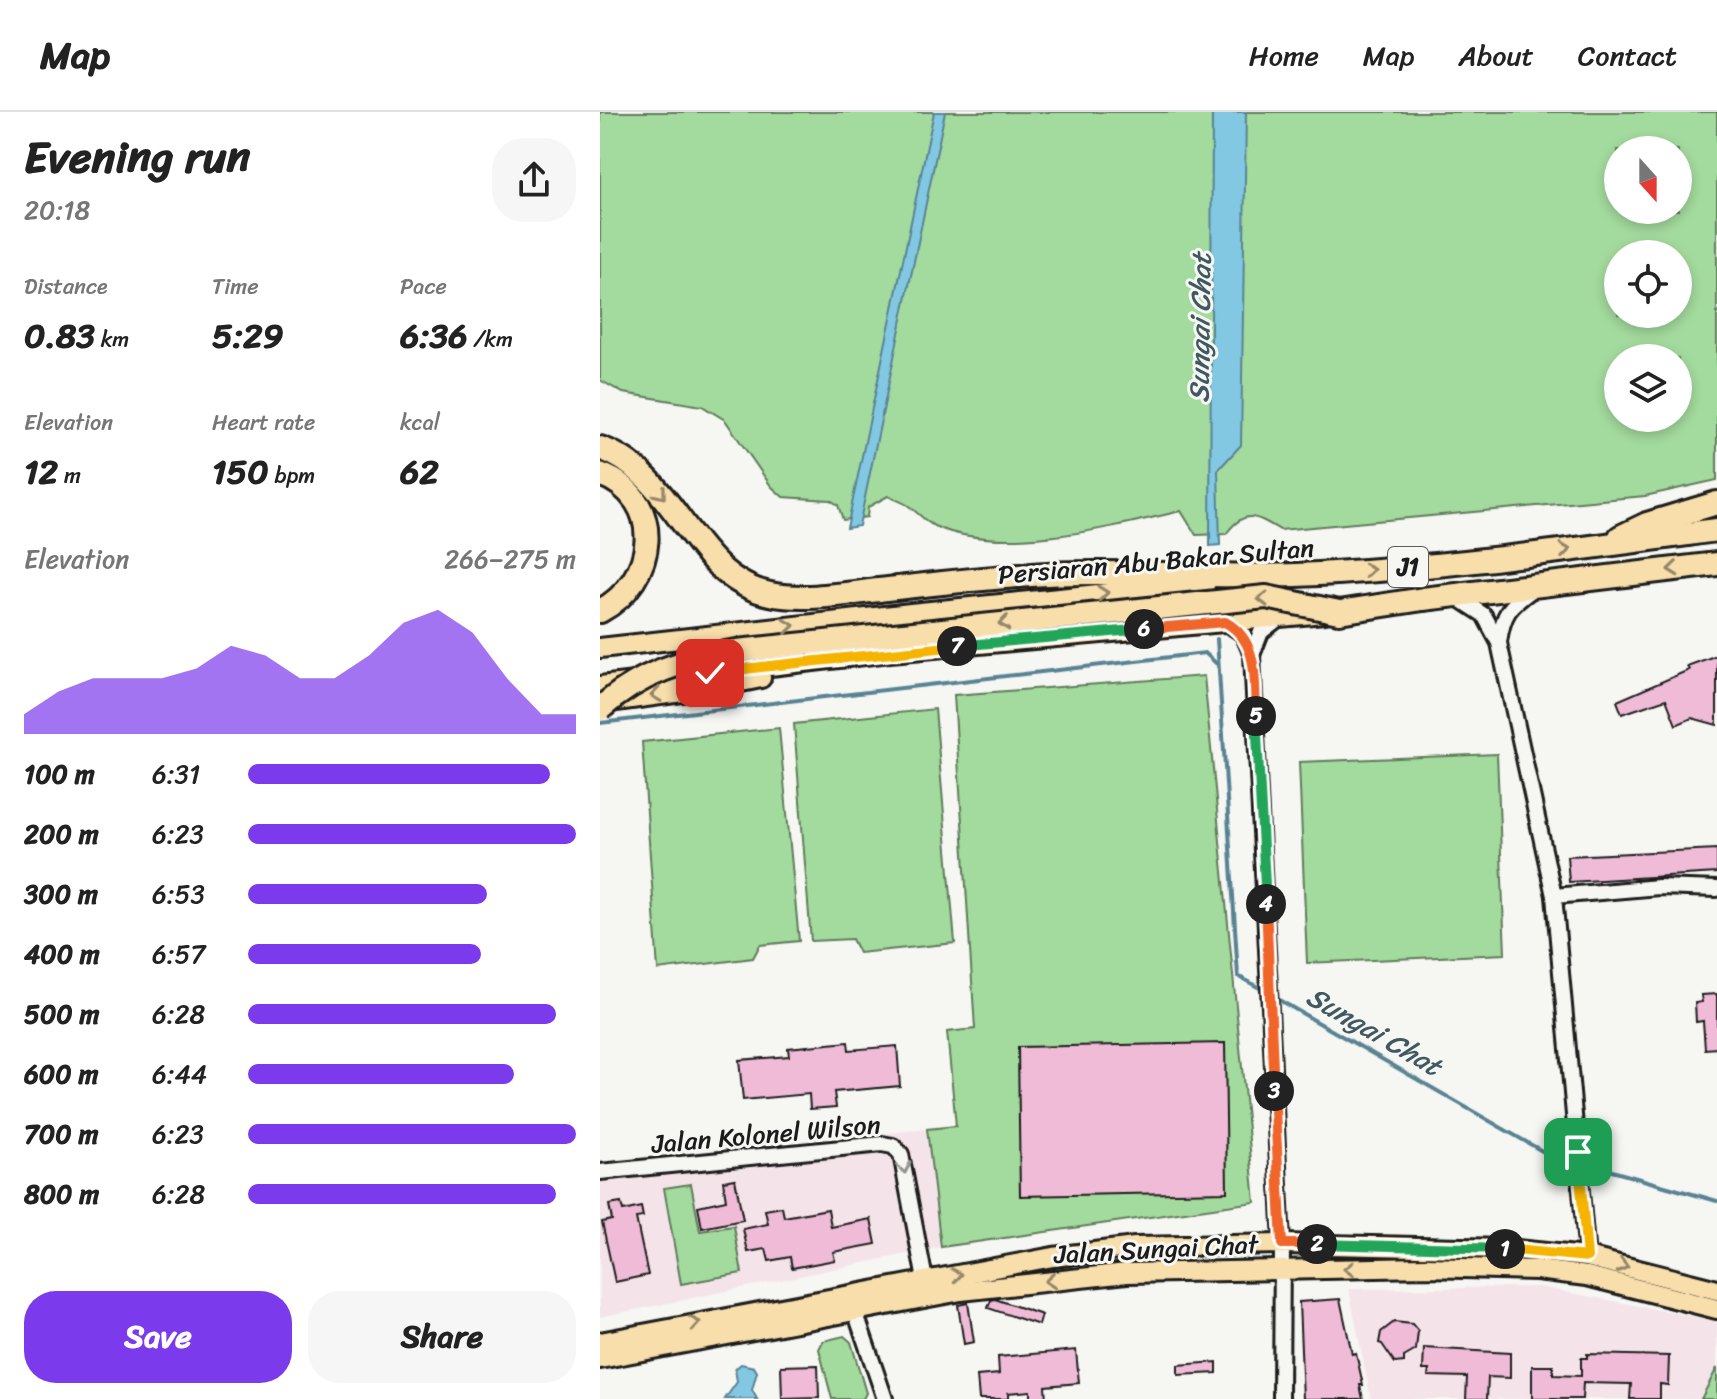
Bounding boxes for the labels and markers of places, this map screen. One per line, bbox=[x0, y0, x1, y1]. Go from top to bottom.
pin: 6 bbox=[1124, 609, 1164, 649]
pin: 7 bbox=[937, 626, 977, 666]
pin bbox=[676, 639, 744, 707]
pin: 5 bbox=[1236, 696, 1276, 736]
pin: 4 bbox=[1246, 884, 1286, 924]
pin: 3 bbox=[1254, 1071, 1294, 1111]
pin bbox=[1544, 1118, 1612, 1186]
pin: 2 bbox=[1297, 1224, 1337, 1264]
pin: 1 bbox=[1485, 1229, 1525, 1269]

